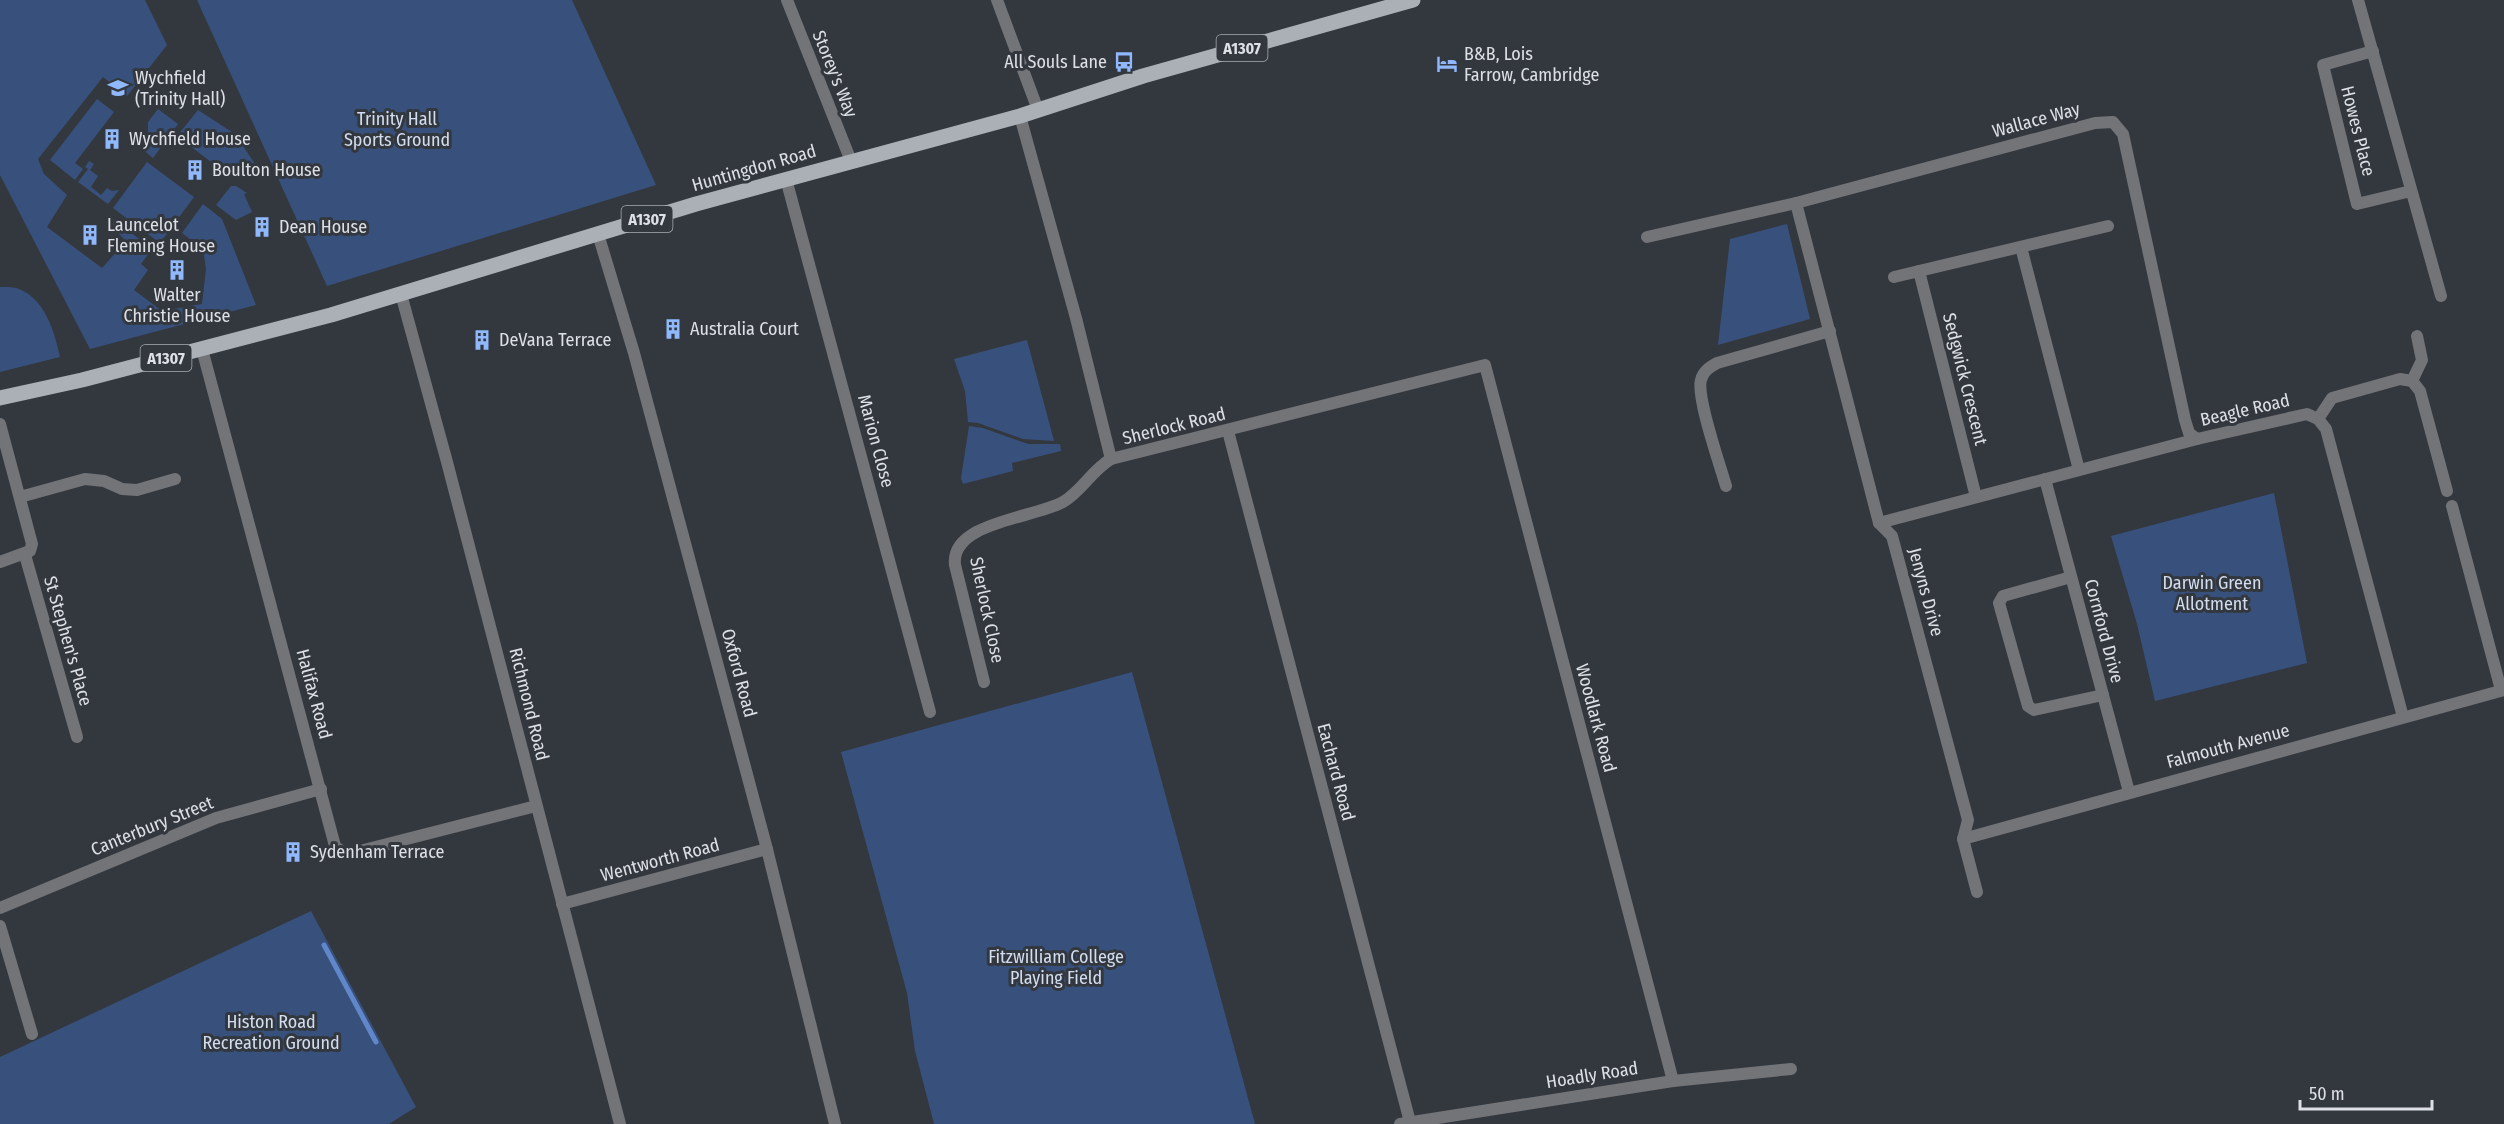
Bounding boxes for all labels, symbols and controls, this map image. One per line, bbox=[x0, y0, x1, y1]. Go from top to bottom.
street label: Storey's Way bbox=[808, 27, 862, 121]
road number: A1307 bbox=[1216, 35, 1268, 61]
place label: B&B, Lois Farrow, Cambridge bbox=[1464, 43, 1599, 86]
bus stop icon: All Souls Lane bbox=[1112, 50, 1136, 74]
place label: All Souls Lane bbox=[1004, 51, 1107, 73]
hotel icon: B&B, Lois Farrow, Cambridge bbox=[1435, 52, 1459, 76]
place label: Wychfield (Trinity Hall) bbox=[135, 67, 225, 110]
school or university icon: Wychfield (Trinity Hall) bbox=[106, 76, 130, 100]
street label: Howes Place bbox=[2336, 84, 2380, 178]
street label: Wallace Way bbox=[1990, 98, 2082, 142]
park label: Trinity Hall Sports Ground bbox=[344, 108, 450, 151]
building icon: Wychfield House bbox=[100, 127, 124, 151]
place label: Wychfield House bbox=[129, 128, 251, 150]
street label: Huntingdon Road bbox=[689, 140, 819, 196]
building icon: Boulton House bbox=[183, 158, 207, 182]
place label: Boulton House bbox=[212, 159, 321, 181]
road number: A1307 bbox=[622, 206, 672, 232]
place label: Launcelot Fleming House bbox=[107, 214, 215, 257]
building icon: Dean House bbox=[250, 215, 274, 239]
place label: Dean House bbox=[279, 216, 367, 238]
building icon: Launcelot Fleming House bbox=[78, 223, 102, 247]
building icon: Walter Christie House bbox=[165, 258, 189, 282]
place label: Walter Christie House bbox=[124, 284, 231, 327]
street label: Sedgwick Crescent bbox=[1938, 311, 1992, 447]
building icon: Australia Court bbox=[661, 317, 685, 341]
place label: Australia Court bbox=[690, 318, 799, 340]
building icon: DeVana Terrace bbox=[470, 328, 494, 352]
place label: DeVana Terrace bbox=[499, 329, 612, 351]
road number: A1307 bbox=[140, 345, 192, 371]
street label: Beagle Road bbox=[2198, 389, 2292, 431]
street label: Marion Close bbox=[853, 392, 899, 490]
street label: Sherlock Road bbox=[1120, 403, 1228, 449]
street label: Jenyns Drive bbox=[1904, 545, 1948, 639]
street label: Sherlock Close bbox=[965, 555, 1009, 665]
park label: Darwin Green Allotment bbox=[2163, 572, 2261, 615]
street label: St Stephen's Place bbox=[39, 574, 97, 709]
street label: Cornford Drive bbox=[2080, 577, 2128, 685]
street label: Oxford Road bbox=[717, 626, 761, 720]
street label: Richmond Road bbox=[504, 645, 554, 763]
street label: Halifax Road bbox=[291, 647, 337, 741]
street label: Woodlark Road bbox=[1571, 661, 1621, 775]
street label: Falmouth Avenue bbox=[2164, 719, 2292, 773]
street label: Eachard Road bbox=[1312, 721, 1360, 823]
street label: Canterbury Street bbox=[88, 791, 216, 861]
street label: Wentworth Road bbox=[598, 834, 722, 886]
building icon: Sydenham Terrace bbox=[281, 840, 305, 864]
place label: Sydenham Terrace bbox=[310, 841, 445, 863]
park label: Fitzwilliam College Playing Field bbox=[988, 946, 1124, 989]
park label: Histon Road Recreation Ground bbox=[202, 1011, 340, 1054]
street label: Hoadly Road bbox=[1544, 1057, 1640, 1093]
scale bar bbox=[2300, 1073, 2432, 1111]
text: 50 m bbox=[2309, 1083, 2345, 1105]

